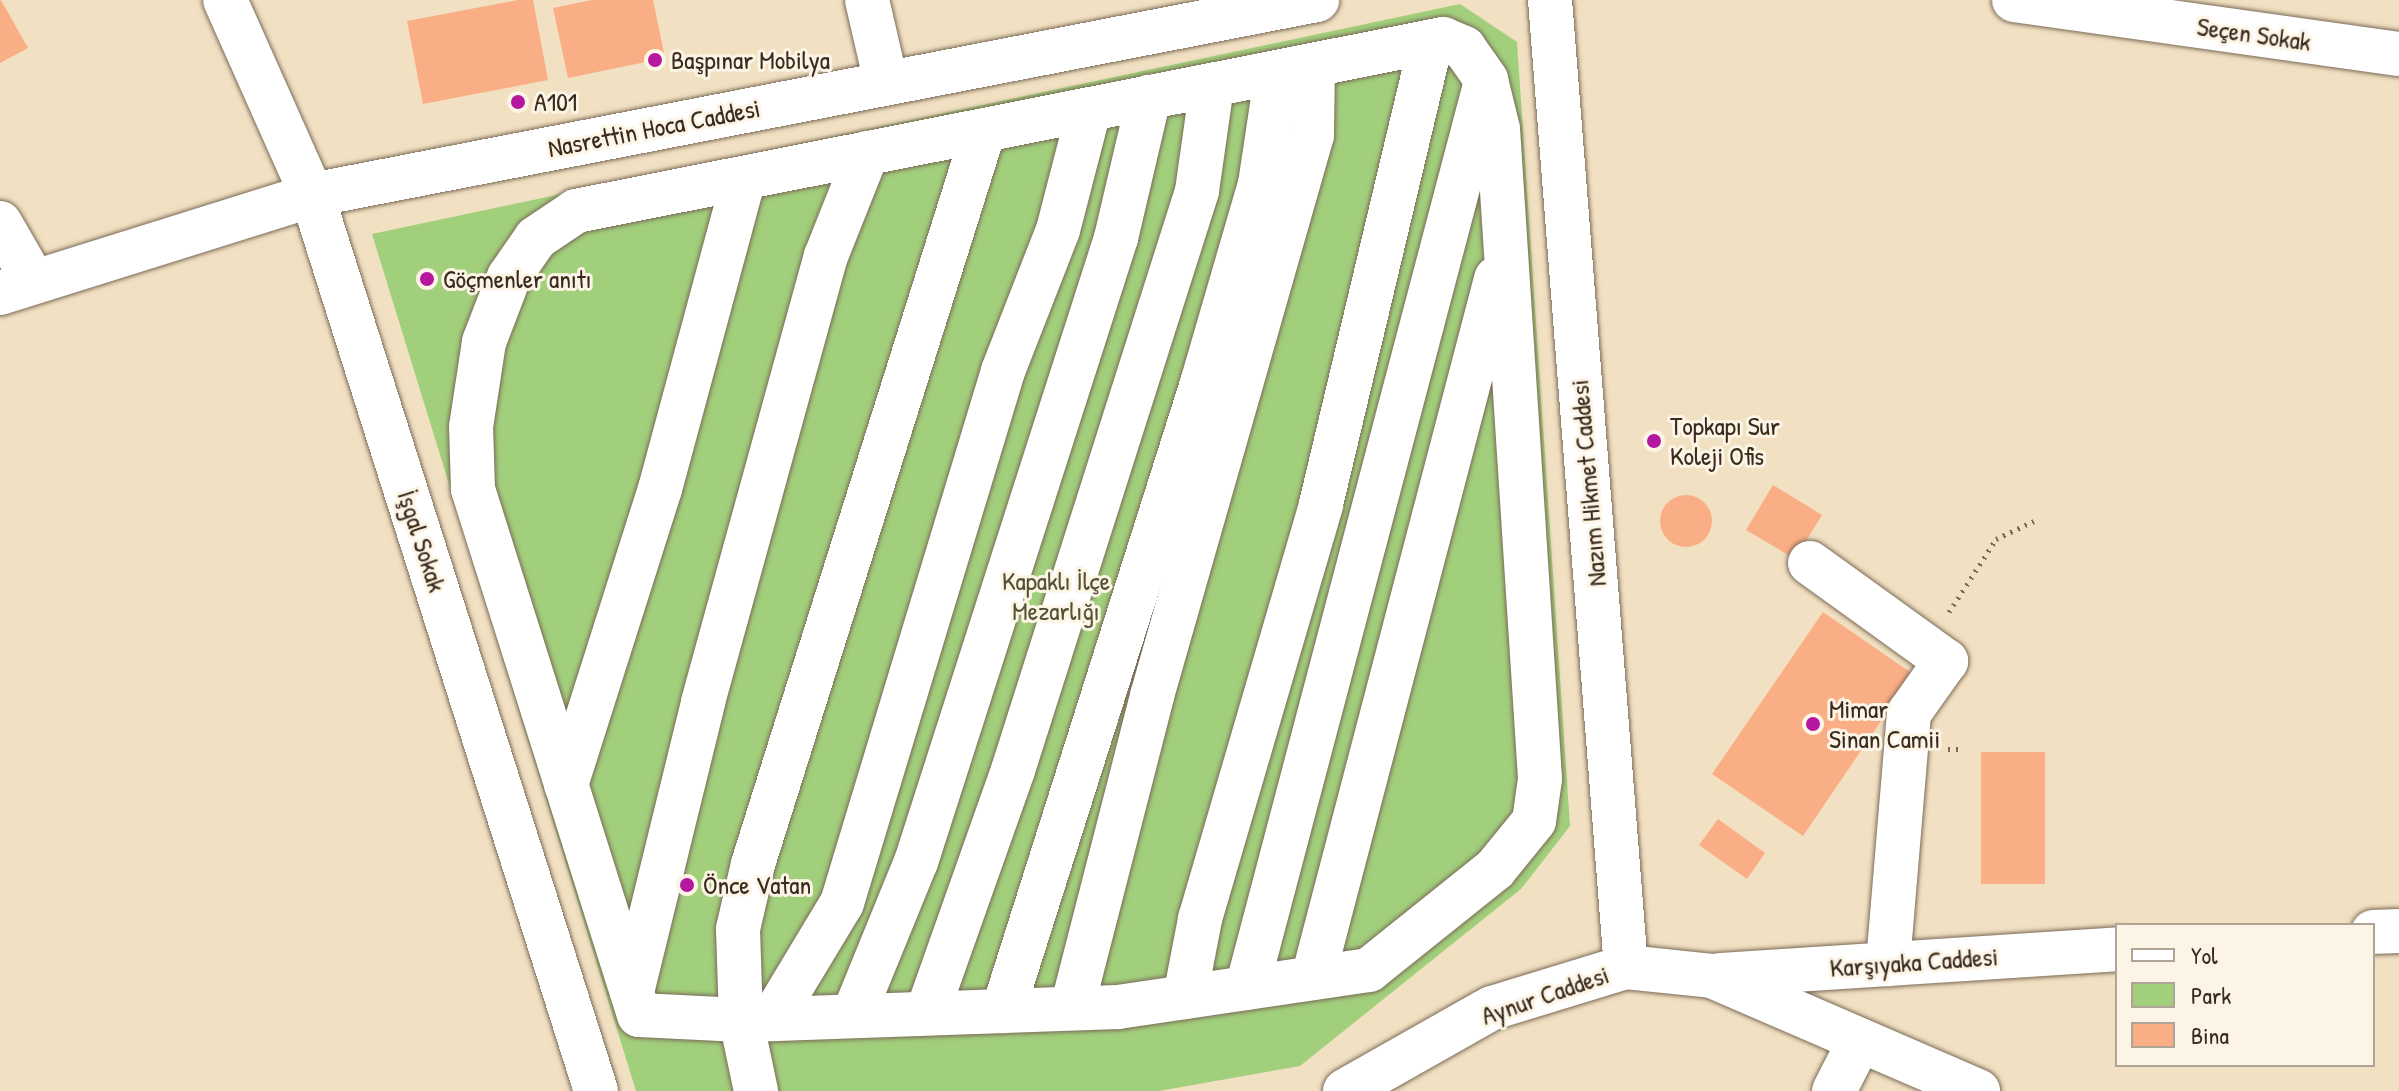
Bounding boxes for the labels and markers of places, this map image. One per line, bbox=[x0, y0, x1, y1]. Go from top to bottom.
place label: Başpınar Mobilya bbox=[671, 44, 830, 76]
marker: Başpınar Mobilya bbox=[646, 51, 664, 69]
place label: A101 bbox=[534, 86, 577, 118]
marker: A101 bbox=[509, 93, 527, 111]
place label: Göçmenler anıtı bbox=[443, 263, 592, 295]
marker: Göçmenler anıtı bbox=[418, 270, 436, 288]
place label: Topkapı Sur Koleji Ofis bbox=[1670, 410, 1780, 472]
marker: Topkapı Sur Koleji Ofis bbox=[1645, 432, 1663, 450]
place label: Mimar Sinan Camii bbox=[1829, 693, 1940, 754]
marker: Mimar Sinan Camii bbox=[1804, 715, 1822, 733]
place label: Önce Vatan bbox=[703, 869, 811, 901]
marker: Önce Vatan bbox=[678, 876, 696, 894]

